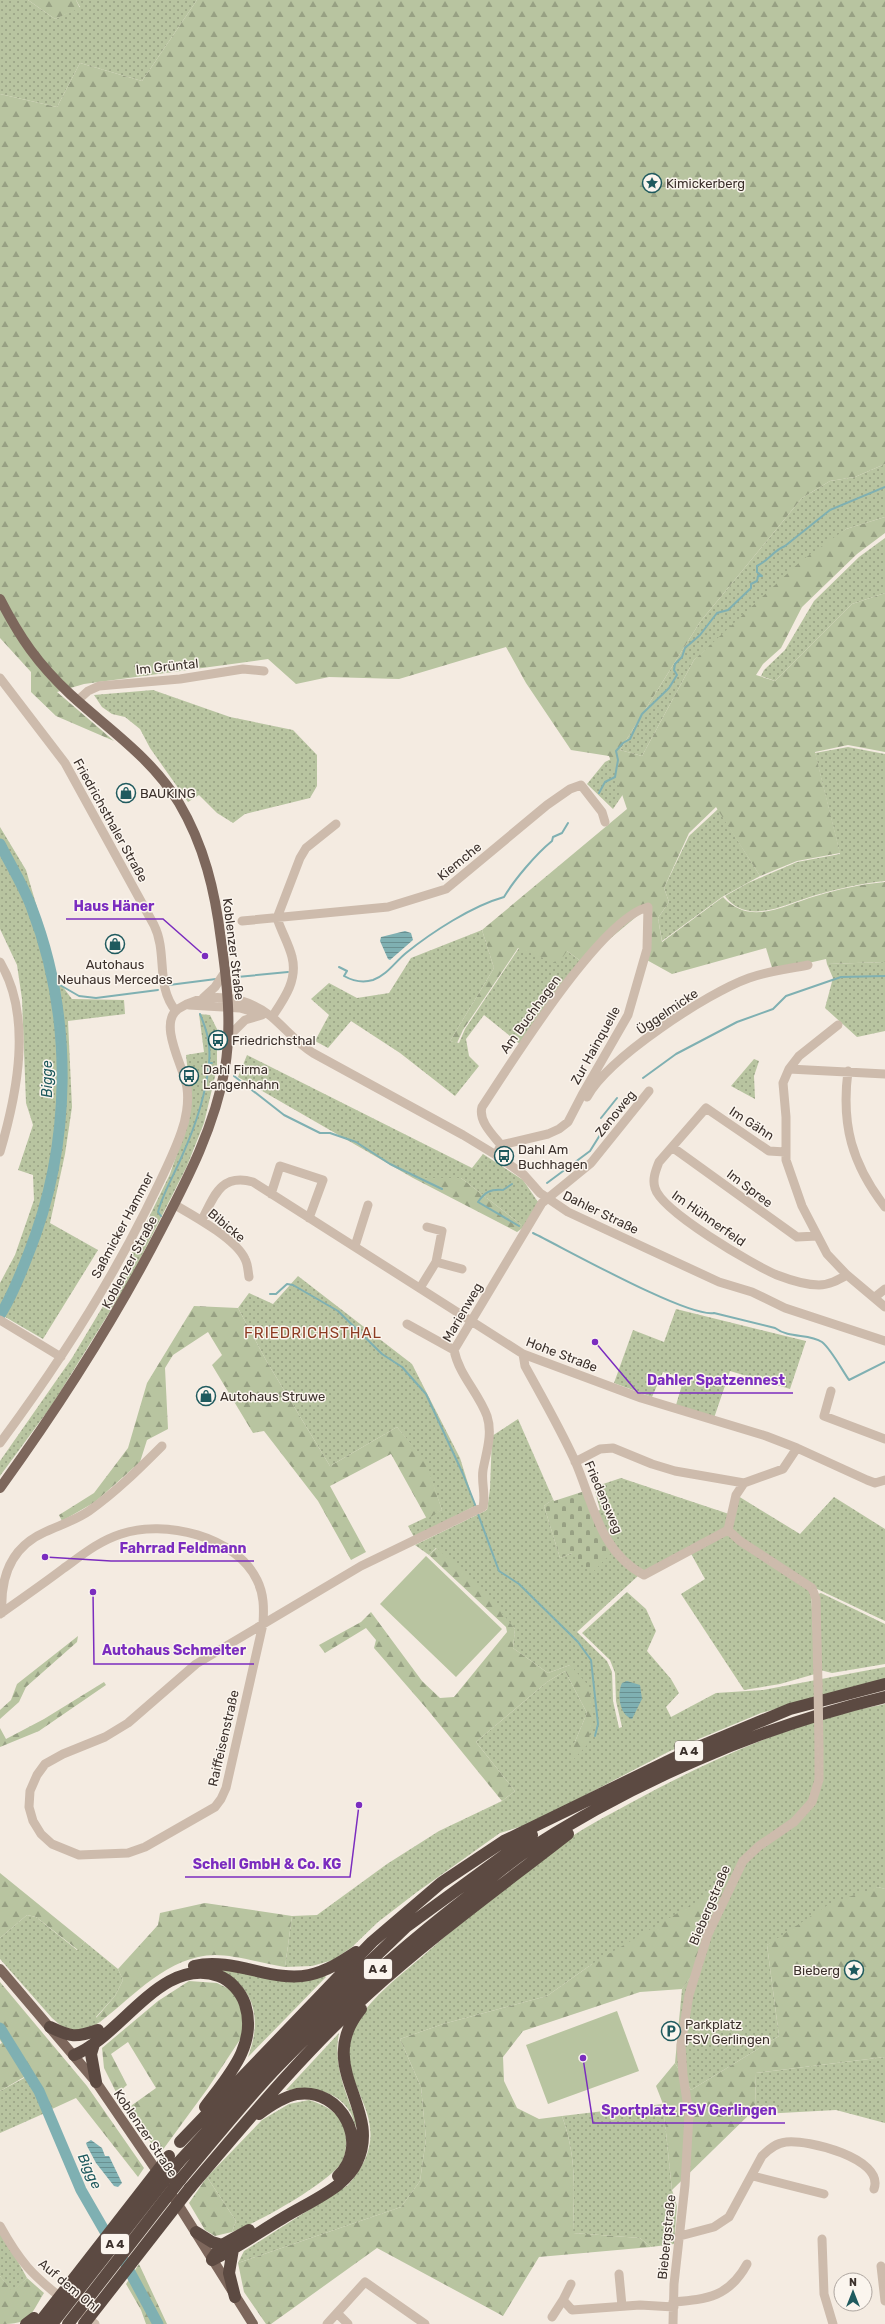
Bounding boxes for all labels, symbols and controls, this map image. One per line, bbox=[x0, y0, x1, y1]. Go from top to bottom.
place icon: Kimickerberg bbox=[641, 172, 663, 194]
place label: Kimickerberg bbox=[666, 176, 745, 192]
street label: Im Grüntal bbox=[135, 656, 199, 677]
street label: Friedrichsthaler Straße bbox=[70, 756, 151, 885]
shop icon: BAUKING bbox=[115, 782, 137, 804]
place label: BAUKING bbox=[140, 786, 196, 801]
street label: Kiemche bbox=[434, 839, 484, 884]
callout: Haus Häner bbox=[66, 893, 163, 919]
street label: Koblenzer Straße bbox=[220, 897, 247, 1001]
text: Haus Häner bbox=[74, 898, 155, 915]
shop icon: Autohaus Neuhaus Mercedes bbox=[104, 933, 126, 955]
place label: Autohaus Neuhaus Mercedes bbox=[57, 957, 173, 987]
street label: Am Buchhagen bbox=[497, 972, 565, 1057]
street label: Üggelmicke bbox=[634, 985, 701, 1038]
street label: Zur Hainquelle bbox=[568, 1003, 623, 1087]
bus stop icon: Friedrichsthal bbox=[207, 1029, 229, 1051]
place label: Friedrichsthal bbox=[232, 1033, 316, 1048]
water label: Bigge bbox=[39, 1060, 56, 1098]
place label: Dahl Firma Langenhahn bbox=[203, 1062, 279, 1093]
bus stop icon: Dahl Firma Langenhahn bbox=[178, 1065, 200, 1087]
street label: Zenoweg bbox=[592, 1087, 639, 1140]
street label: Im Gähn bbox=[727, 1103, 777, 1143]
place label: Dahl Am Buchhagen bbox=[518, 1142, 588, 1173]
bus stop icon: Dahl Am Buchhagen bbox=[493, 1145, 515, 1167]
street label: Im Spree bbox=[724, 1166, 776, 1210]
street label: Saßmicker Hammer bbox=[88, 1170, 157, 1281]
street label: Im Hühnerfeld bbox=[669, 1187, 748, 1249]
street label: Dahler Straße bbox=[560, 1188, 641, 1237]
street label: Bibicke bbox=[205, 1206, 248, 1245]
street label: Koblenzer Straße bbox=[99, 1213, 160, 1311]
street label: Marienweg bbox=[439, 1280, 486, 1345]
district label: FRIEDRICHSTHAL bbox=[244, 1324, 382, 1342]
street label: Hohe Straße bbox=[524, 1334, 600, 1375]
callout: Dahler Spatzennest bbox=[638, 1367, 793, 1393]
text: Dahler Spatzennest bbox=[647, 1372, 786, 1389]
shop icon: Autohaus Struwe bbox=[195, 1385, 217, 1407]
place label: Autohaus Struwe bbox=[220, 1389, 325, 1404]
street label: Friedensweg bbox=[581, 1459, 626, 1536]
callout: Fahrrad Feldmann bbox=[111, 1535, 254, 1561]
text: Fahrrad Feldmann bbox=[119, 1540, 247, 1557]
callout: Autohaus Schmelter bbox=[94, 1638, 254, 1664]
text: Autohaus Schmelter bbox=[102, 1642, 247, 1659]
street label: Raiffeisenstraße bbox=[205, 1688, 242, 1788]
road number: A 4 bbox=[675, 1741, 703, 1761]
callout: Schell GmbH & Co. KG bbox=[185, 1851, 350, 1877]
text: Schell GmbH & Co. KG bbox=[193, 1856, 341, 1873]
street label: Biebergstraße bbox=[686, 1863, 734, 1948]
road number: A 4 bbox=[364, 1959, 392, 1979]
place icon: Bieberg bbox=[843, 1959, 865, 1981]
place label: Bieberg bbox=[793, 1963, 840, 1979]
place label: Parkplatz FSV Gerlingen bbox=[685, 2017, 770, 2048]
parking icon: Parkplatz FSV Gerlingen bbox=[660, 2020, 682, 2042]
street label: Koblenzer Straße bbox=[111, 2087, 181, 2180]
callout: Sportplatz FSV Gerlingen bbox=[593, 2097, 785, 2123]
text: Sportplatz FSV Gerlingen bbox=[601, 2102, 777, 2119]
water label: Bigge bbox=[74, 2151, 105, 2192]
street label: Biebergstraße bbox=[655, 2194, 679, 2280]
road number: A 4 bbox=[101, 2234, 129, 2254]
street label: Auf dem Ohl bbox=[36, 2256, 102, 2315]
north arrow bbox=[833, 2272, 873, 2312]
text: N bbox=[849, 2276, 857, 2289]

